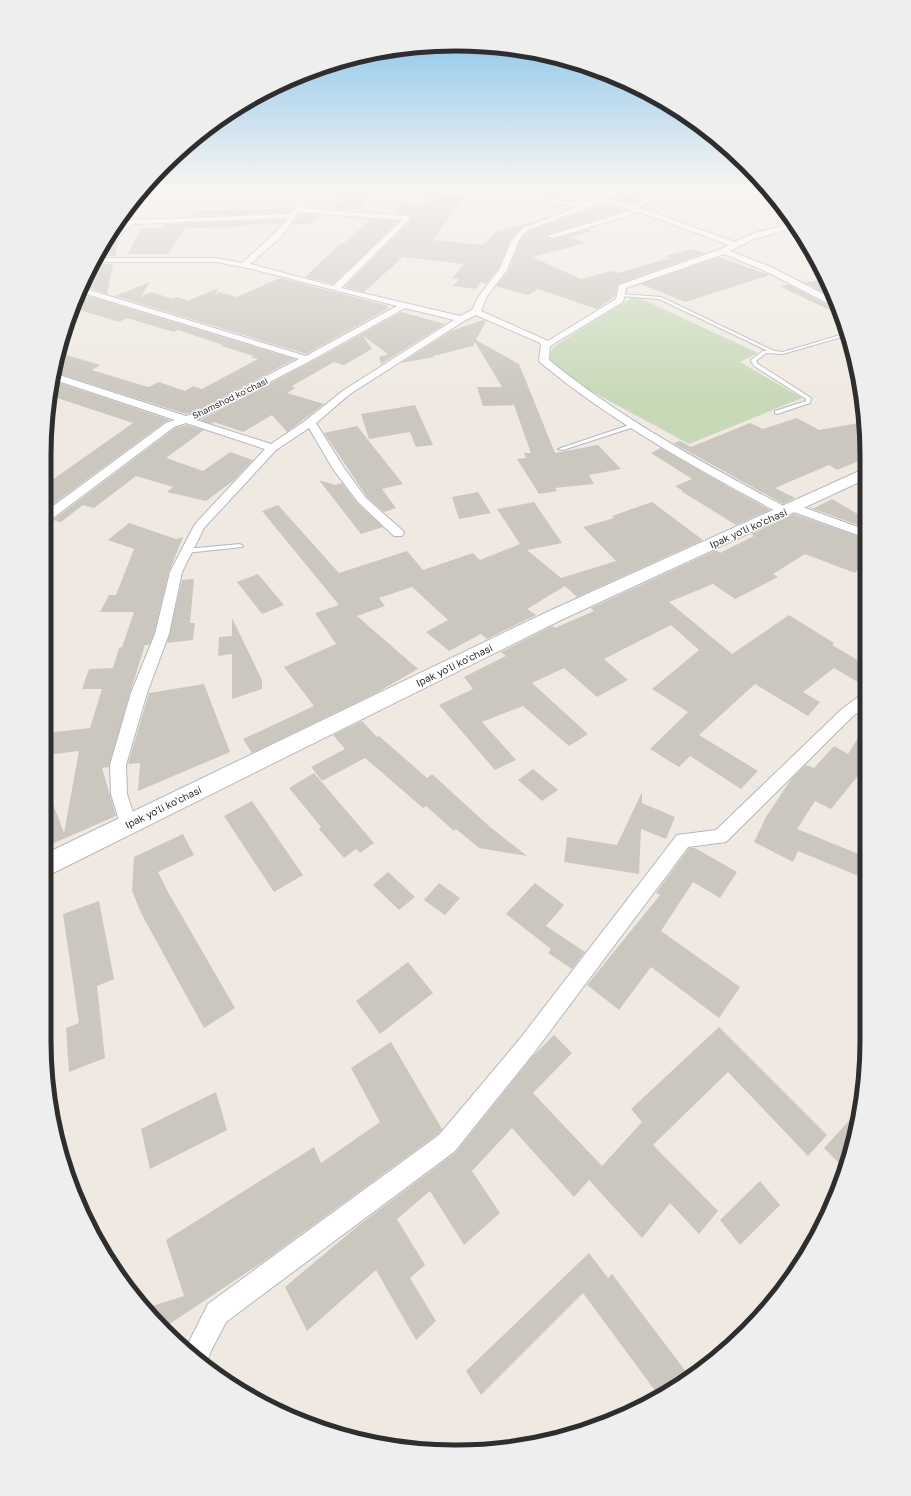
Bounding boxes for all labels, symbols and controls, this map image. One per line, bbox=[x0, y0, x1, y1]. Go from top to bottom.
street label: Shamshod koʻchasi bbox=[190, 375, 270, 421]
street label: Ipak yo'li ko'chasi bbox=[707, 506, 789, 550]
street label: Ipak yo'li ko'chasi bbox=[414, 641, 494, 689]
street label: Ipak yo'li ko'chasi bbox=[123, 783, 203, 831]

